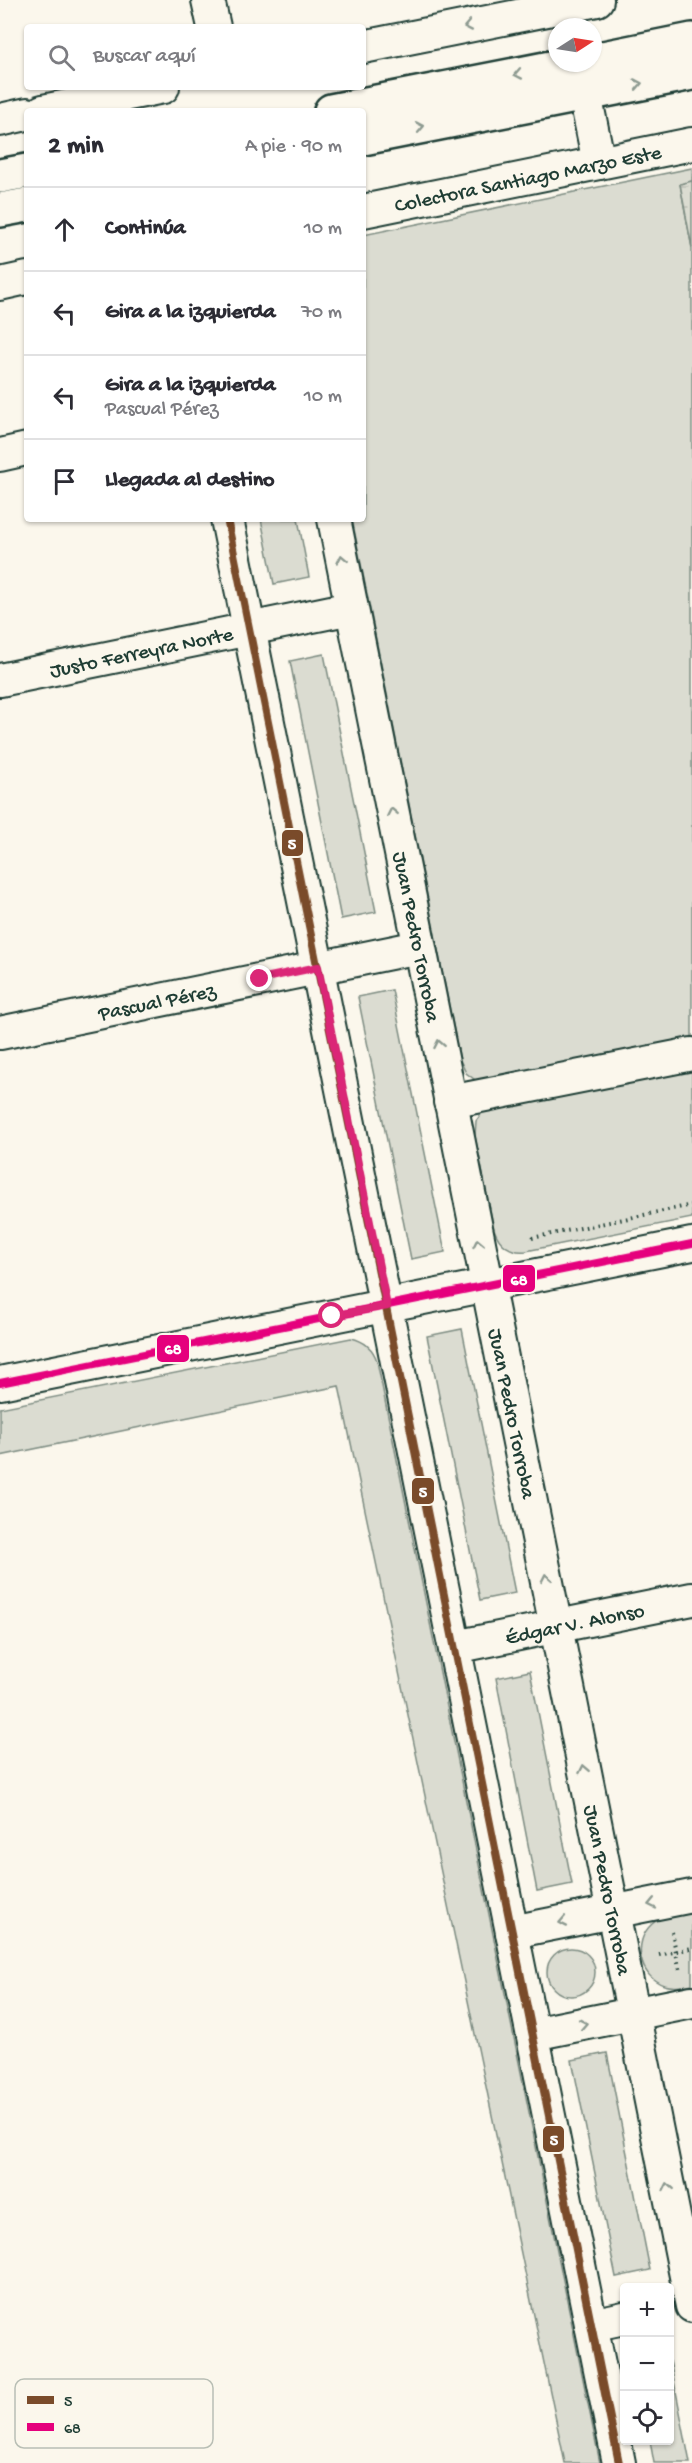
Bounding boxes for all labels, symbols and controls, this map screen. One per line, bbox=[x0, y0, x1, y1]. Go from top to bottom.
north arrow bbox=[548, 18, 602, 72]
one-way arrow bbox=[463, 19, 473, 32]
search box bbox=[24, 24, 366, 90]
icon: search bbox=[45, 41, 78, 74]
text: Buscar aquí bbox=[93, 44, 196, 70]
one-way arrow bbox=[513, 67, 523, 80]
one-way arrow bbox=[633, 78, 643, 91]
one-way arrow bbox=[415, 121, 425, 134]
text: 2 min bbox=[48, 132, 103, 163]
text: A pie · 90 m bbox=[245, 136, 342, 159]
street label: Colectora Santiago Marzo Este bbox=[393, 141, 665, 220]
icon: ahead bbox=[48, 213, 81, 246]
text: Continúa bbox=[105, 216, 186, 242]
text: 10 m bbox=[304, 218, 342, 241]
icon: left bbox=[48, 297, 81, 330]
text: Gira a la izquierda bbox=[105, 300, 276, 326]
text: 70 m bbox=[301, 302, 342, 325]
text: Gira a la izquierda bbox=[105, 373, 276, 399]
icon: left bbox=[48, 381, 81, 414]
text: 10 m bbox=[304, 386, 342, 409]
text: Pascual Pérez bbox=[105, 399, 219, 422]
icon: arrive bbox=[48, 465, 81, 498]
text: Llegada al destino bbox=[105, 468, 275, 494]
one-way arrow bbox=[336, 554, 349, 564]
street label: Justo Ferreyra Norte bbox=[48, 623, 237, 685]
one-way arrow bbox=[386, 807, 399, 817]
line badge: 5 bbox=[281, 829, 304, 857]
text: 5 bbox=[288, 837, 297, 856]
street label: Juan Pedro Torroba bbox=[385, 850, 444, 1026]
route end bbox=[246, 965, 272, 991]
street label: Pascual Pérez bbox=[96, 980, 219, 1029]
one-way arrow bbox=[433, 1040, 446, 1050]
one-way arrow bbox=[472, 1238, 485, 1248]
line badge: 68 bbox=[502, 1264, 536, 1293]
text: 68 bbox=[511, 1273, 528, 1292]
route start bbox=[318, 1302, 344, 1328]
street label: Juan Pedro Torroba bbox=[480, 1327, 539, 1503]
line badge: 68 bbox=[156, 1334, 190, 1363]
text: 68 bbox=[165, 1342, 182, 1361]
line badge: 5 bbox=[411, 1477, 435, 1505]
text: 5 bbox=[419, 1485, 428, 1504]
one-way arrow bbox=[540, 1573, 553, 1583]
street label: Édgar V. Alonso bbox=[504, 1600, 647, 1652]
one-way arrow bbox=[578, 1765, 591, 1775]
street label: Juan Pedro Torroba bbox=[576, 1803, 635, 1979]
one-way arrow bbox=[648, 1897, 658, 1910]
one-way arrow bbox=[558, 1915, 568, 1928]
one-way arrow bbox=[578, 2018, 588, 2031]
line badge: 5 bbox=[542, 2125, 565, 2153]
text: 5 bbox=[550, 2133, 559, 2152]
one-way arrow bbox=[662, 2182, 675, 2192]
map controls bbox=[620, 2283, 674, 2445]
button: + bbox=[620, 2283, 674, 2337]
button: − bbox=[620, 2337, 674, 2391]
legend bbox=[15, 2379, 213, 2448]
button: locate bbox=[620, 2391, 674, 2445]
text: 5 bbox=[64, 2394, 72, 2413]
text: 68 bbox=[64, 2421, 81, 2440]

